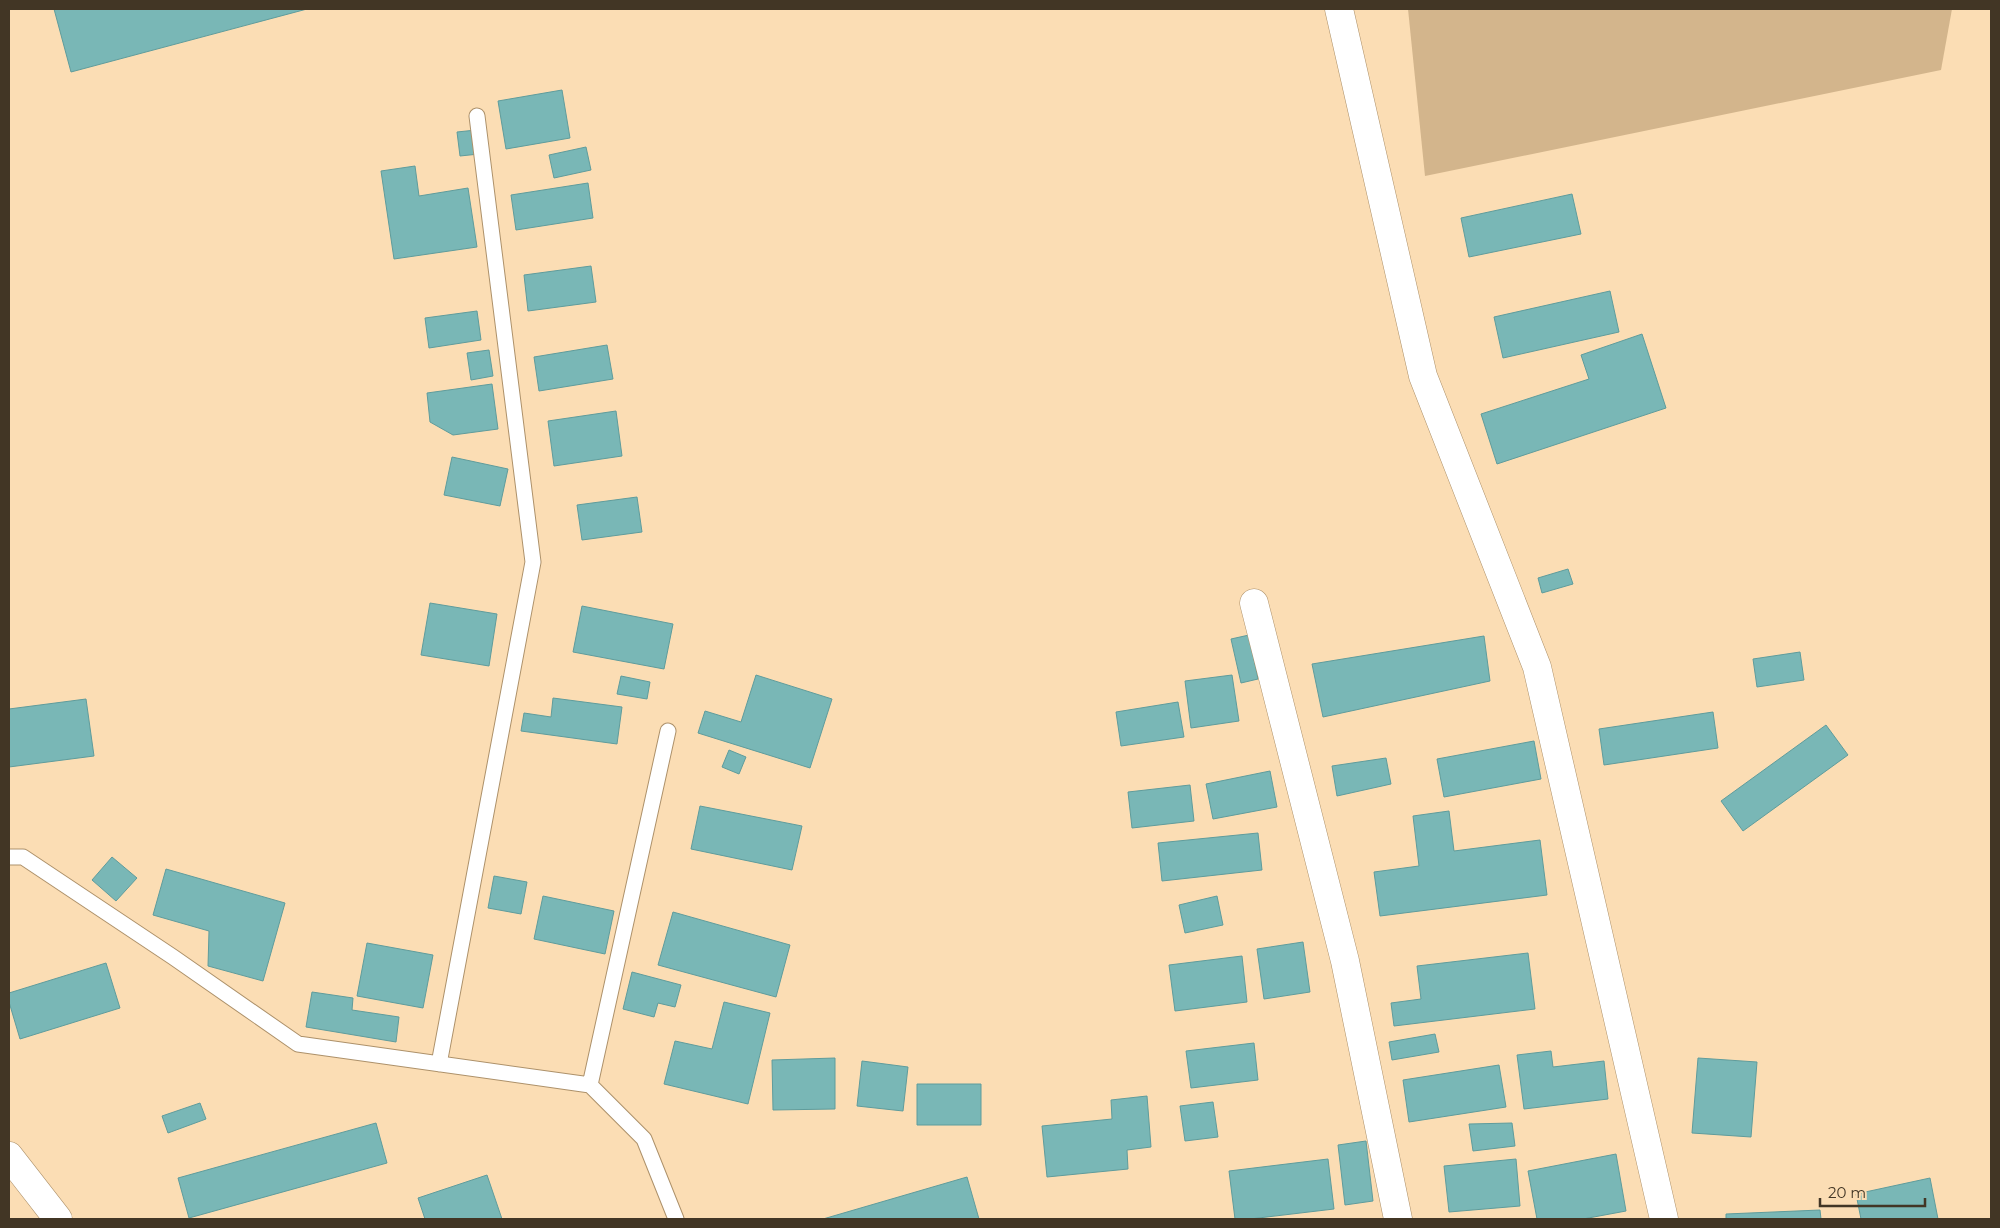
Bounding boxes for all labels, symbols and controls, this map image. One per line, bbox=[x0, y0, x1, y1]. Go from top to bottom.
scale bar bbox=[1820, 1176, 1925, 1208]
text: 20 m bbox=[1828, 1183, 1866, 1202]

